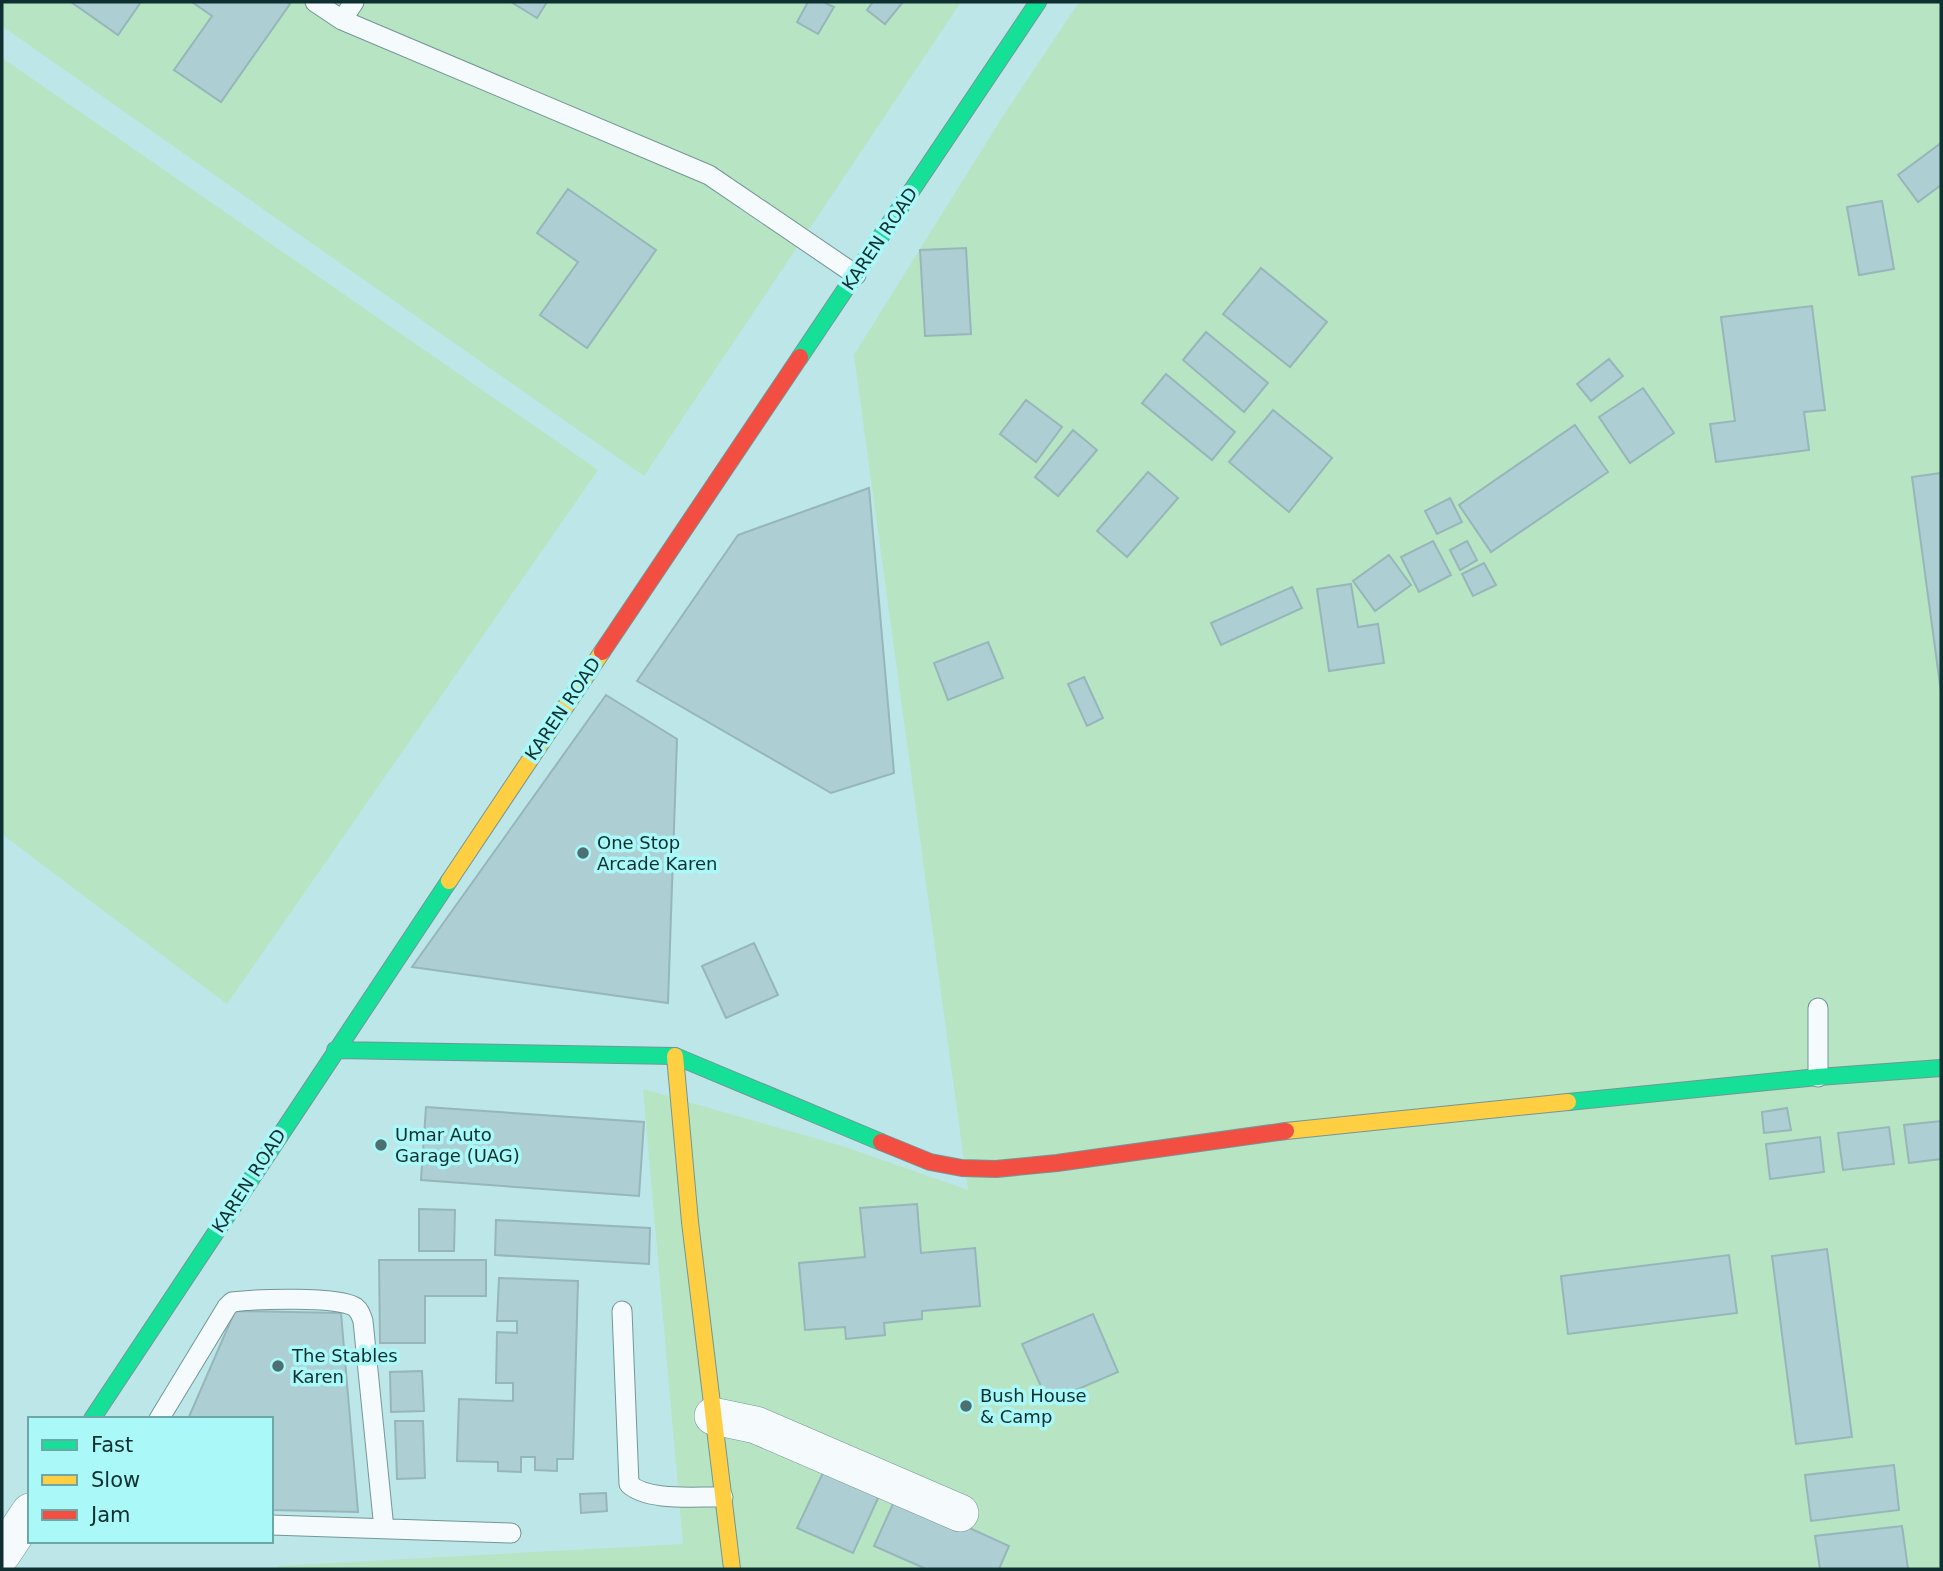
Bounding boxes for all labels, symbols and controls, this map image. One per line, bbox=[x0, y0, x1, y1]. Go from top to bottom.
street label: KAREN ROAD bbox=[837, 183, 922, 294]
street label: KAREN ROAD bbox=[520, 653, 605, 764]
place label: One Stop Arcade Karen bbox=[597, 832, 717, 874]
marker: One Stop Arcade Karen bbox=[575, 845, 591, 861]
place label: Umar Auto Garage (UAG) bbox=[395, 1124, 520, 1166]
street label: KAREN ROAD bbox=[207, 1125, 290, 1237]
marker: Umar Auto Garage (UAG) bbox=[373, 1137, 389, 1153]
place label: The Stables Karen bbox=[291, 1345, 398, 1387]
marker: The Stables Karen bbox=[270, 1358, 286, 1374]
place label: Bush House & Camp bbox=[980, 1385, 1087, 1427]
marker: Bush House & Camp bbox=[958, 1398, 974, 1414]
legend bbox=[28, 1417, 273, 1543]
text: Fast bbox=[91, 1433, 133, 1457]
text: Slow bbox=[91, 1468, 140, 1492]
text: Jam bbox=[89, 1503, 131, 1527]

